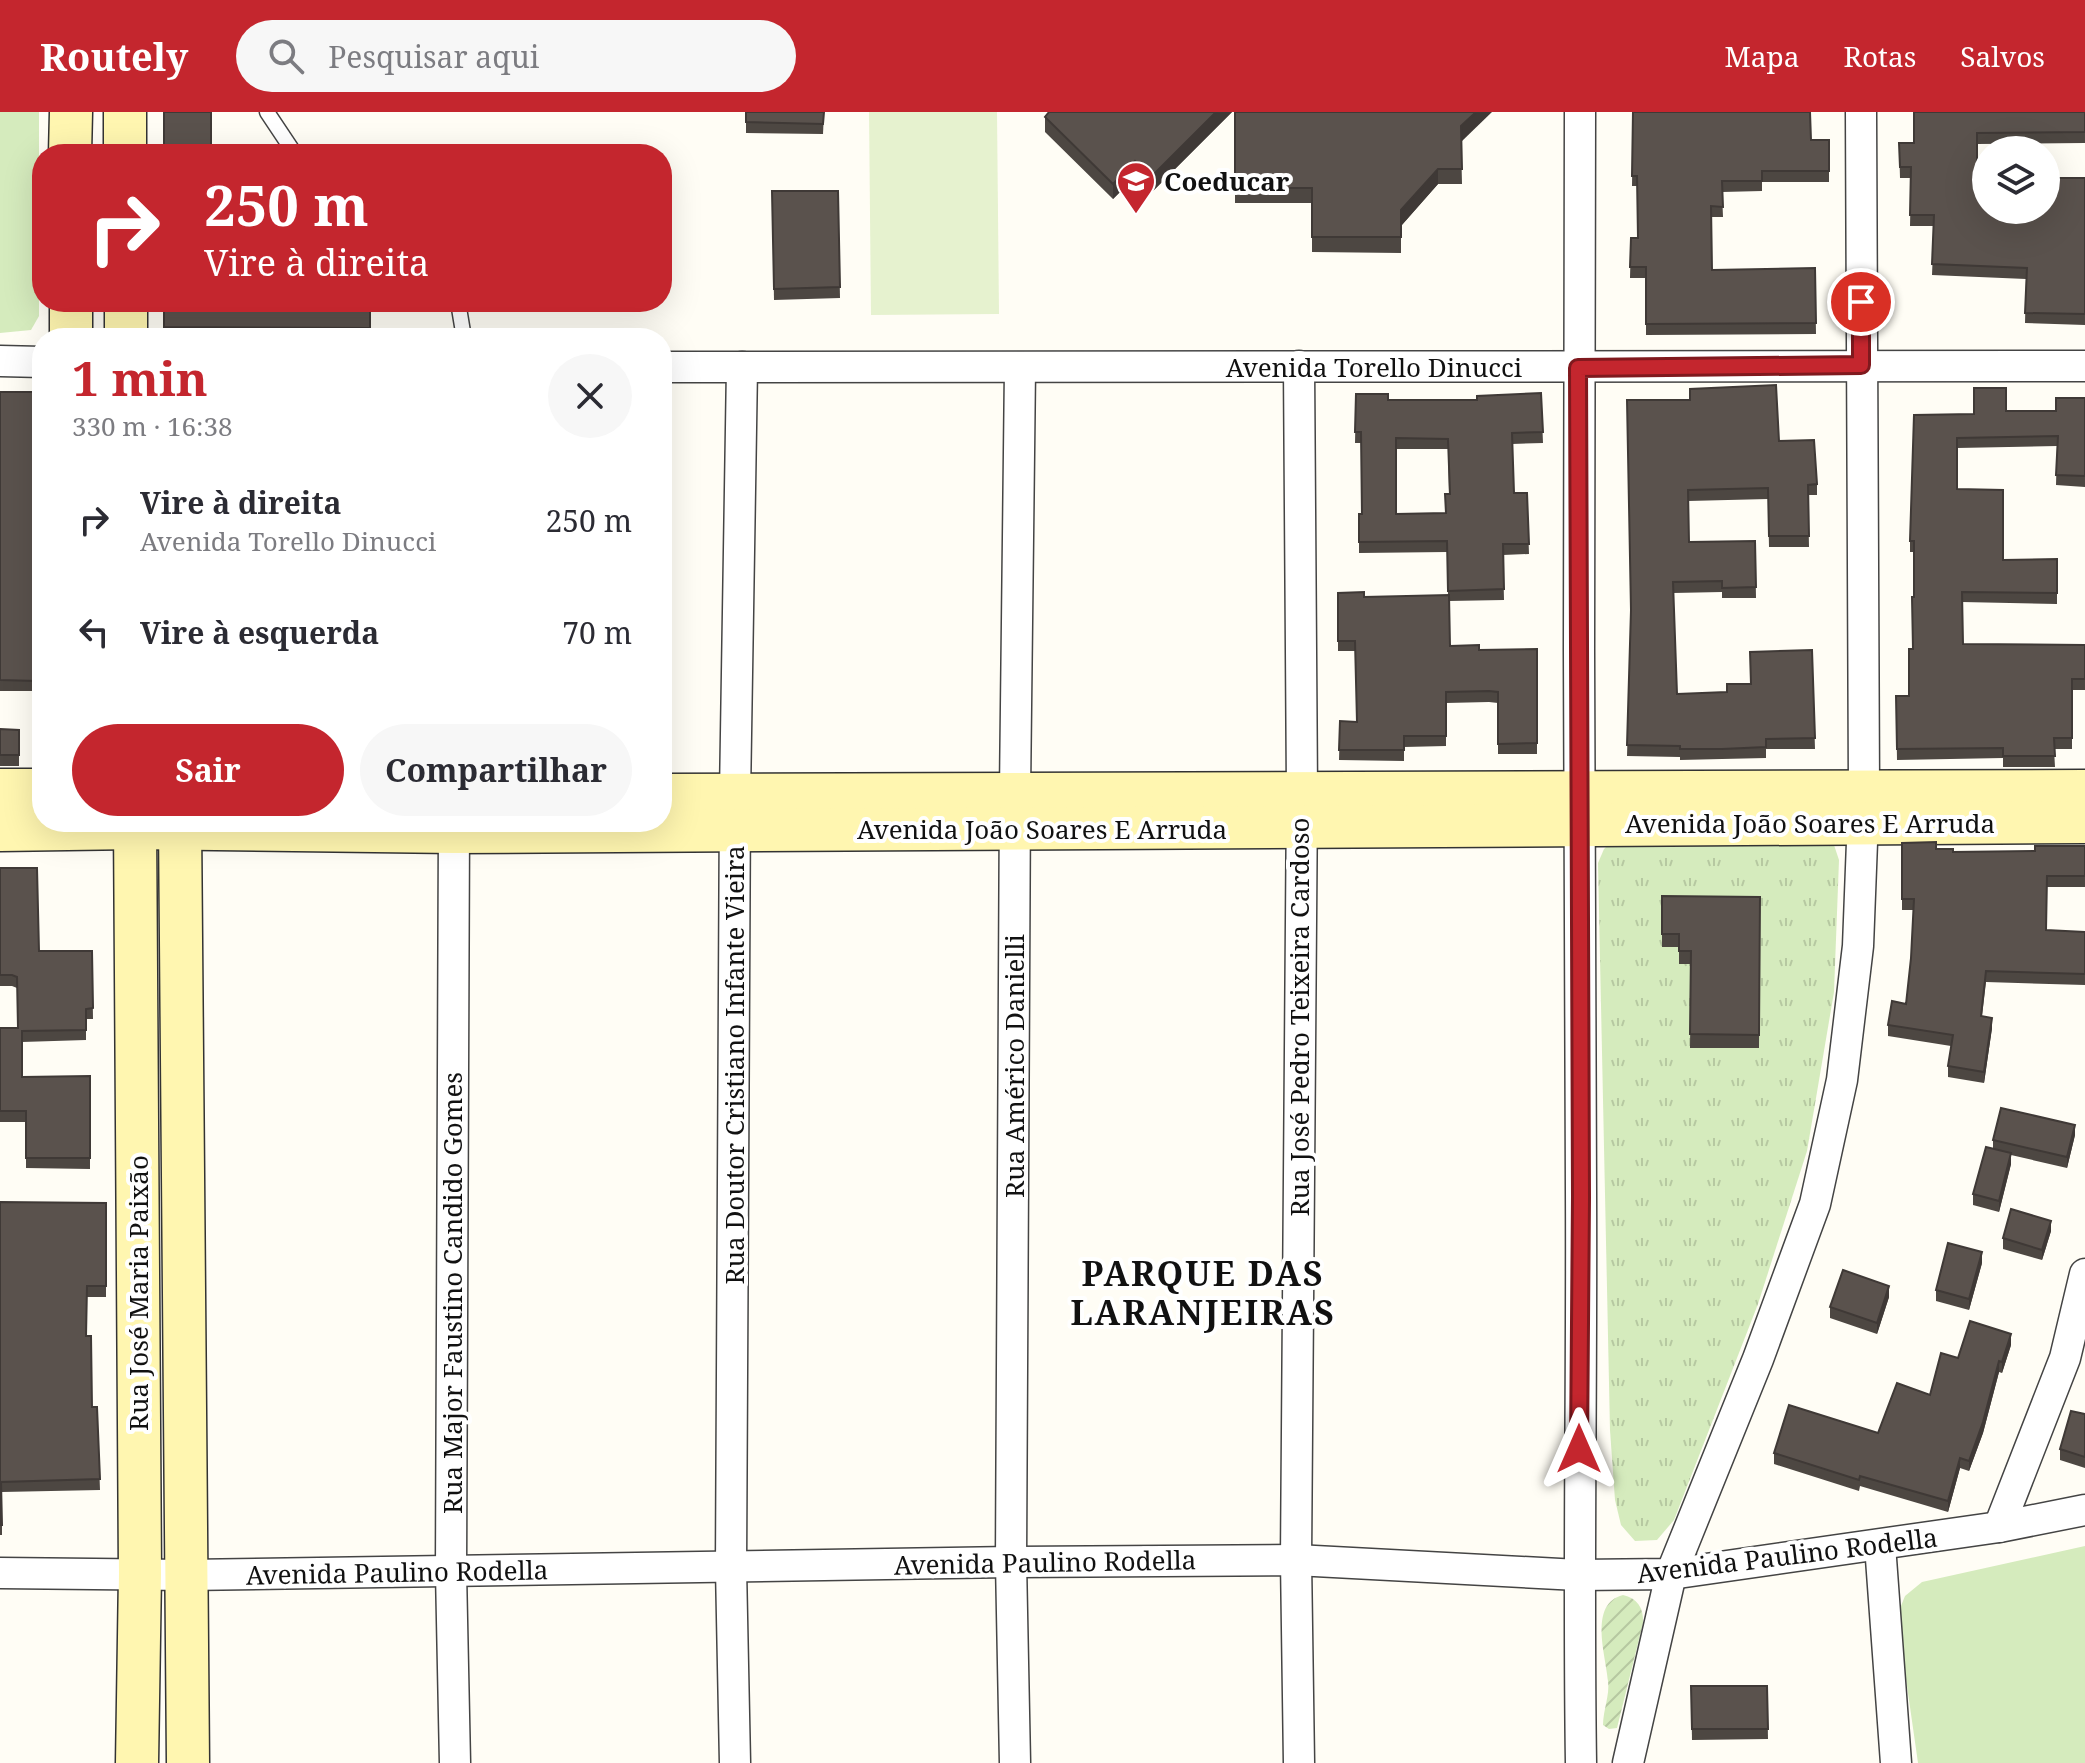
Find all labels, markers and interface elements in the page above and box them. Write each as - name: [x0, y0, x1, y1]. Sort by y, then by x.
- search box: [236, 20, 796, 92]
- text: Routely: [40, 30, 188, 82]
- icon: search: [264, 34, 308, 78]
- text: Pesquisar aqui: [328, 36, 539, 77]
- text: Mapa: [1725, 37, 1800, 75]
- text: Rotas: [1844, 37, 1916, 75]
- text: Salvos: [1960, 37, 2045, 75]
- map controls: [1972, 136, 2060, 224]
- button: layers: [1972, 136, 2060, 224]
- school or university icon: Coeducar: [1115, 160, 1157, 215]
- place label: Coeducar: [1164, 163, 1290, 199]
- text: 250 m: [204, 166, 369, 242]
- icon: right: [72, 176, 176, 280]
- text: Vire à direita: [204, 238, 429, 287]
- pin: [1827, 268, 1895, 336]
- icon: arrive: [1839, 280, 1883, 324]
- text: 1 min: [72, 345, 208, 410]
- street label: Avenida Torello Dinucci: [1226, 349, 1522, 385]
- button: close: [548, 354, 632, 438]
- text: 330 m · 16:38: [72, 408, 233, 444]
- text: Vire à direita: [140, 482, 342, 523]
- icon: right: [72, 498, 116, 542]
- text: 250 m: [546, 500, 632, 541]
- text: Avenida Torello Dinucci: [140, 523, 436, 559]
- icon: left: [72, 610, 116, 654]
- text: Vire à esquerda: [140, 612, 379, 653]
- text: 70 m: [562, 612, 632, 653]
- button: Sair: [72, 724, 344, 816]
- button: Compartilhar: [360, 724, 632, 816]
- street label: Avenida João Soares E Arruda: [1625, 805, 1995, 841]
- street label: Avenida João Soares E Arruda: [857, 811, 1227, 847]
- street label: Rua José Pedro Teixeira Cardoso: [1281, 817, 1317, 1217]
- street label: Rua Doutor Cristiano Infante Vieira: [716, 845, 752, 1285]
- street label: Rua Américo Danielli: [996, 934, 1032, 1198]
- street label: Rua Major Faustino Candido Gomes: [434, 1072, 470, 1514]
- street label: Rua José Maria Paixão: [120, 1155, 156, 1431]
- district label: PARQUE DAS LARANJEIRAS: [1070, 1250, 1336, 1335]
- position arrow: [1537, 1407, 1621, 1491]
- street label: Avenida Paulino Rodella: [1635, 1519, 1939, 1591]
- street label: Avenida Paulino Rodella: [893, 1541, 1197, 1583]
- street label: Avenida Paulino Rodella: [245, 1551, 549, 1593]

